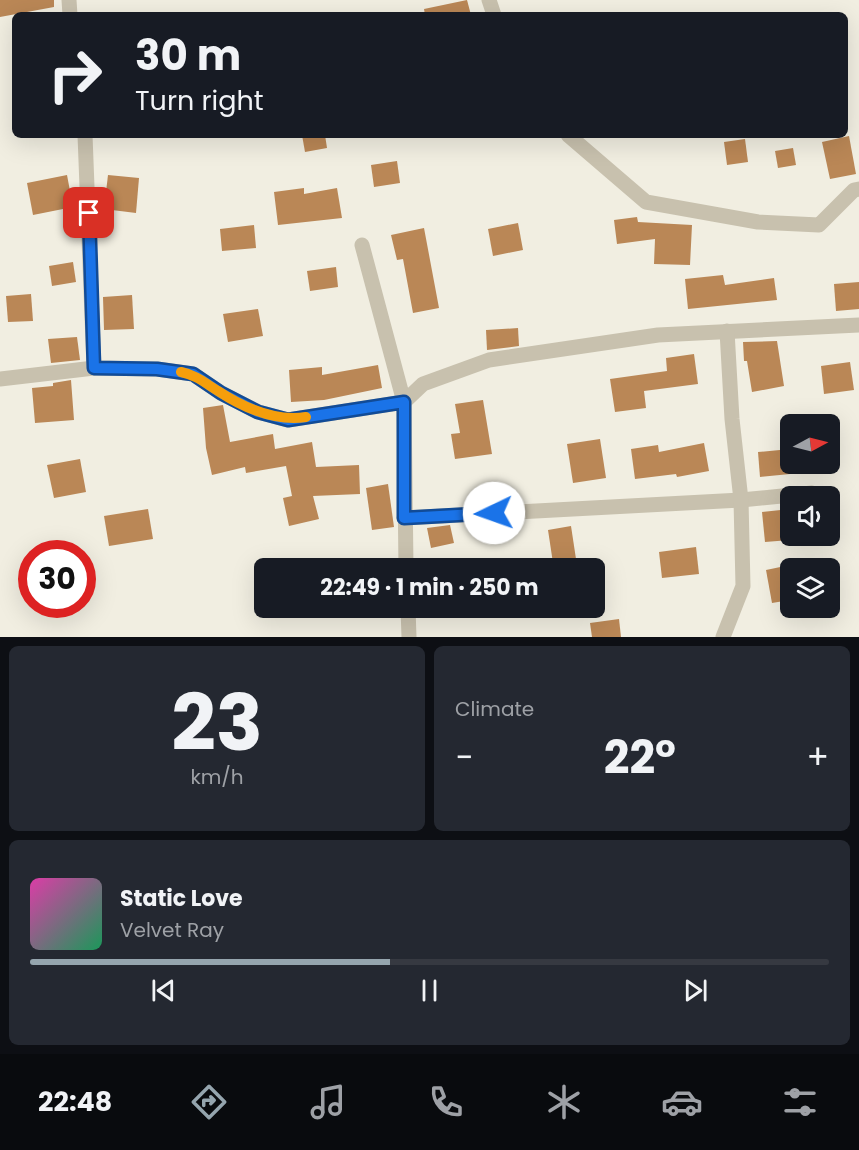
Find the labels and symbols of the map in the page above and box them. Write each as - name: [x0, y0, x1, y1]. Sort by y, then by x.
- pin: [63, 187, 114, 238]
- north arrow: [780, 414, 840, 474]
- position arrow: [462, 481, 526, 545]
- speed limit sign: 30: [18, 540, 96, 618]

